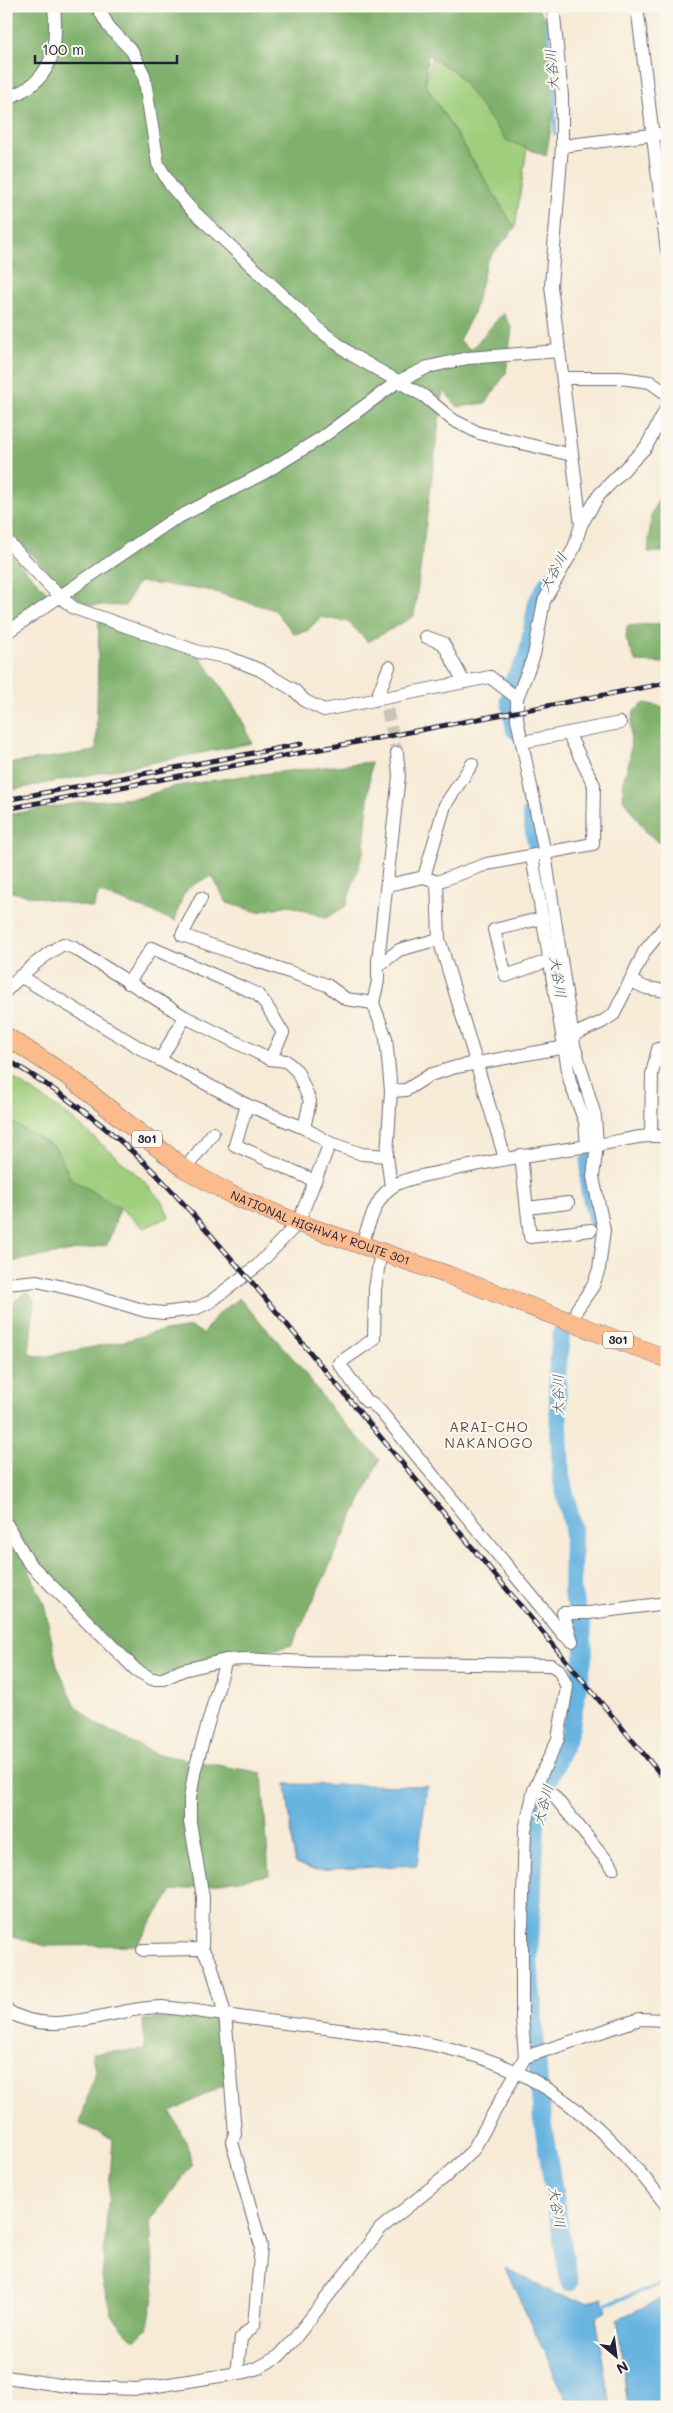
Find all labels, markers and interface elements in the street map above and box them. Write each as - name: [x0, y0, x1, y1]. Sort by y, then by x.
- scale bar: [35, 32, 178, 64]
- text: 100 m: [42, 39, 84, 59]
- water label: 大谷川: [540, 48, 563, 92]
- water label: 大谷川: [534, 549, 571, 595]
- water label: 大谷川: [546, 955, 571, 999]
- road number: 301: [132, 1130, 162, 1148]
- street label: NATIONAL HIGHWAY ROUTE 301: [228, 1186, 412, 1268]
- road number: 301: [603, 1332, 633, 1348]
- water label: 大谷川: [548, 1374, 567, 1416]
- district label: ARAI-CHO NAKANOGO: [444, 1417, 534, 1452]
- water label: 大谷川: [528, 1782, 557, 1828]
- water label: 大谷川: [544, 2185, 570, 2229]
- north arrow: [590, 2330, 640, 2380]
- text: N: [613, 2357, 632, 2379]

